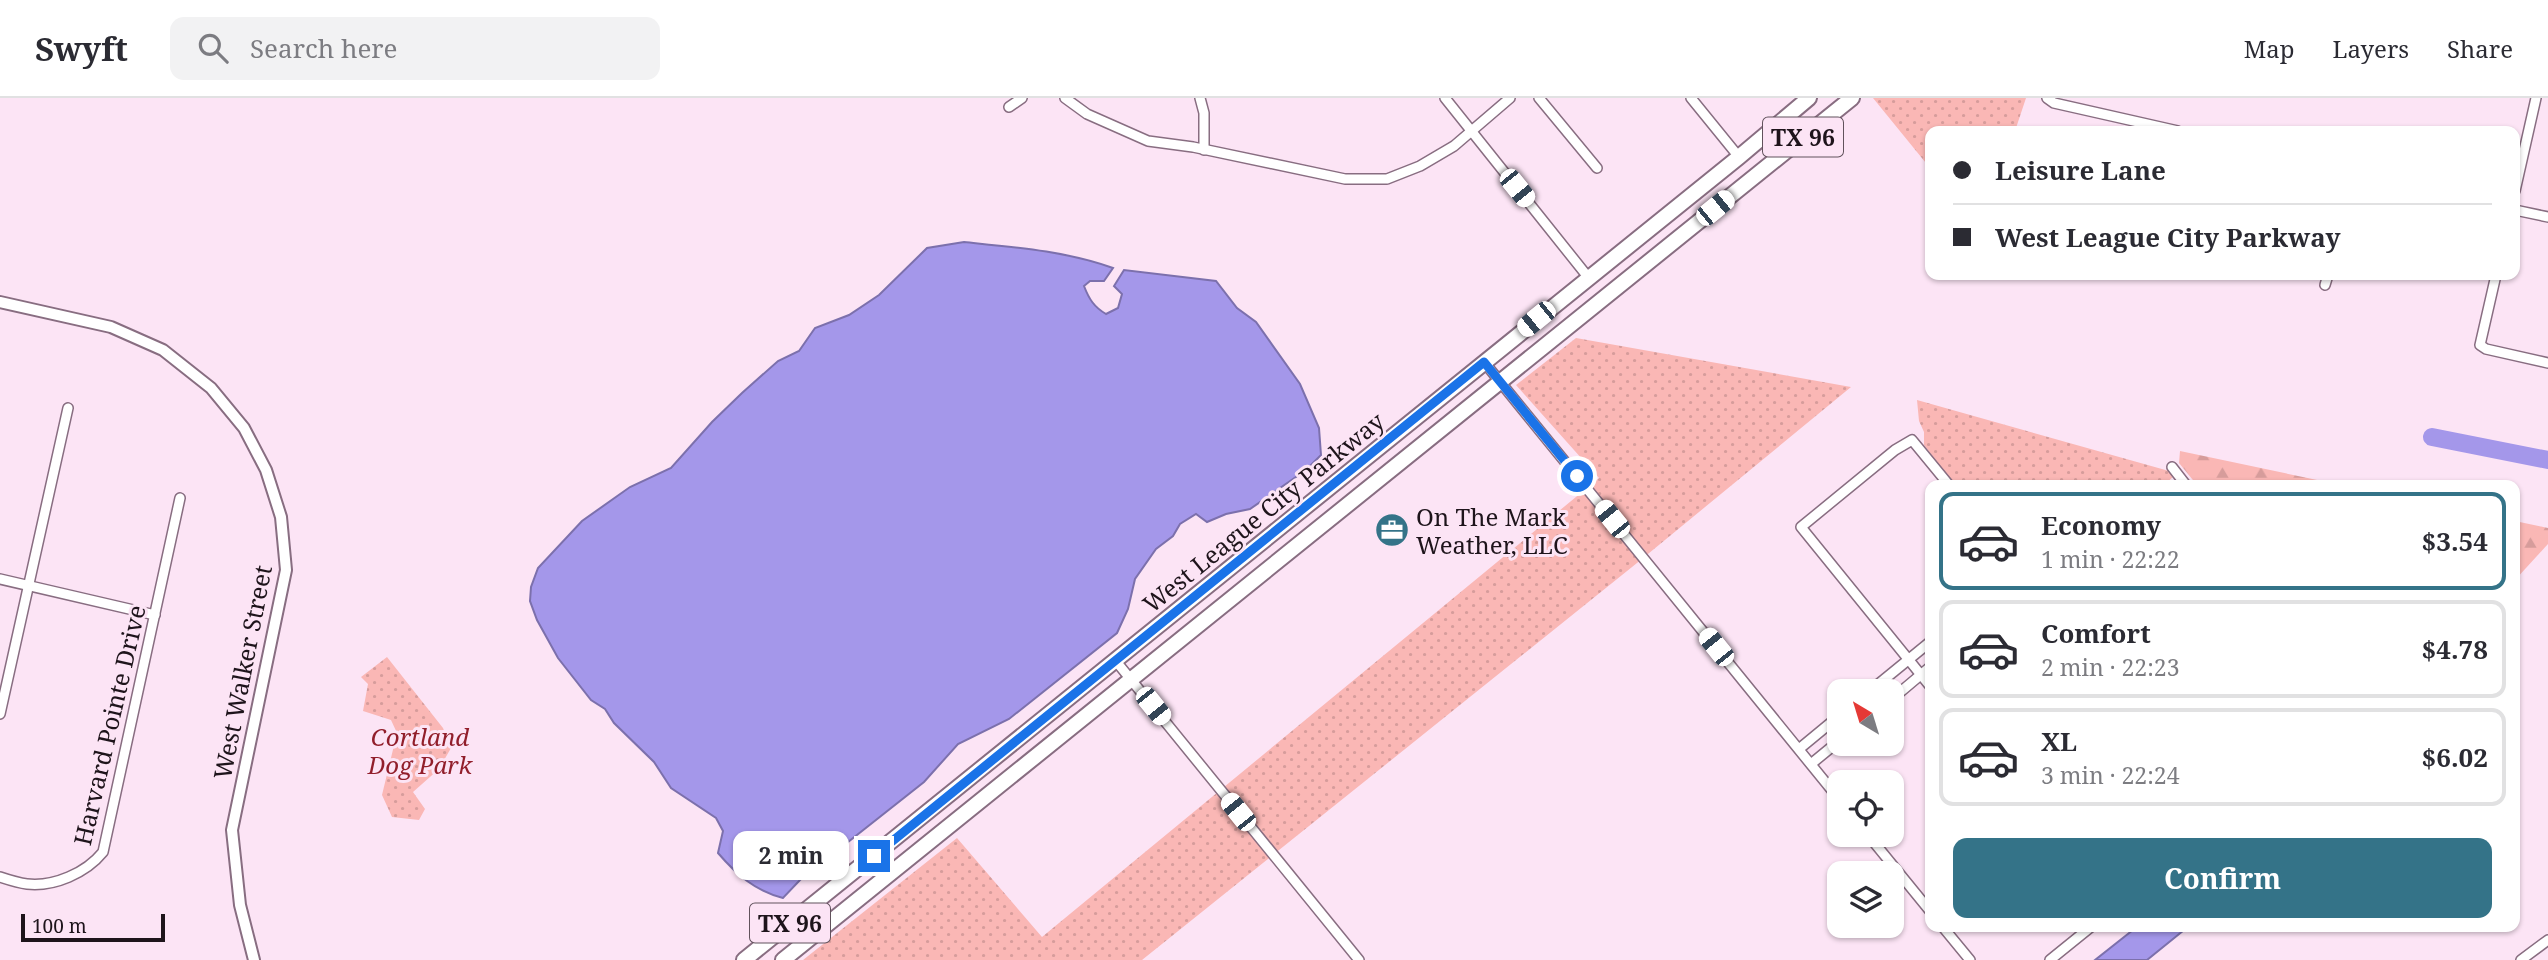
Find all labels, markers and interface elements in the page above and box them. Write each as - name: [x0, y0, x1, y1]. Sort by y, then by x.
- search box: [170, 17, 660, 80]
- text: Swyft: [35, 26, 128, 71]
- icon: search: [194, 29, 232, 67]
- text: Search here: [250, 30, 398, 66]
- text: Map: [2244, 32, 2295, 65]
- text: Layers: [2333, 32, 2409, 65]
- text: Share: [2447, 32, 2513, 65]
- road number: TX 96: [1763, 118, 1843, 156]
- text: Leisure Lane: [1995, 152, 2166, 188]
- car: [1496, 165, 1539, 211]
- car: [1693, 187, 1738, 229]
- text: West League City Parkway: [1995, 219, 2341, 255]
- car: [1514, 298, 1559, 340]
- street label: West League City Parkway: [1135, 404, 1391, 620]
- route start: [1561, 460, 1593, 492]
- car: [1591, 496, 1634, 542]
- place label: On The Mark Weather, LLC: [1416, 500, 1568, 561]
- text: Economy: [2041, 507, 2161, 543]
- icon: car: [1957, 510, 2020, 573]
- office icon: On The Mark Weather, LLC: [1373, 511, 1411, 549]
- text: $3.54: [2422, 523, 2488, 559]
- text: 1 min · 22:22: [2041, 543, 2179, 575]
- street label: West Walker Street: [205, 562, 279, 782]
- street label: Harvard Pointe Drive: [65, 602, 153, 848]
- text: Comfort: [2041, 615, 2151, 651]
- icon: car: [1957, 618, 2020, 681]
- car: [1695, 624, 1738, 670]
- text: $4.78: [2422, 631, 2488, 667]
- text: 2 min · 22:23: [2041, 651, 2179, 683]
- north arrow: [1827, 679, 1904, 756]
- map controls: [1827, 679, 1904, 938]
- car: [1132, 683, 1175, 729]
- park label: Cortland Dog Park: [367, 720, 474, 781]
- text: XL: [2041, 723, 2077, 759]
- icon: car: [1957, 726, 2020, 789]
- text: $6.02: [2422, 739, 2488, 775]
- text: 3 min · 22:24: [2041, 759, 2179, 791]
- button: locate: [1827, 770, 1904, 847]
- car: [1217, 789, 1260, 835]
- callout: 2 min: [734, 832, 850, 880]
- button: Confirm: [1953, 838, 2492, 918]
- text: 2 min: [758, 839, 824, 871]
- route end: [858, 840, 890, 872]
- button: layers: [1827, 861, 1904, 938]
- road number: TX 96: [750, 904, 830, 943]
- scale bar: [21, 911, 164, 943]
- text: 100 m: [32, 913, 87, 939]

